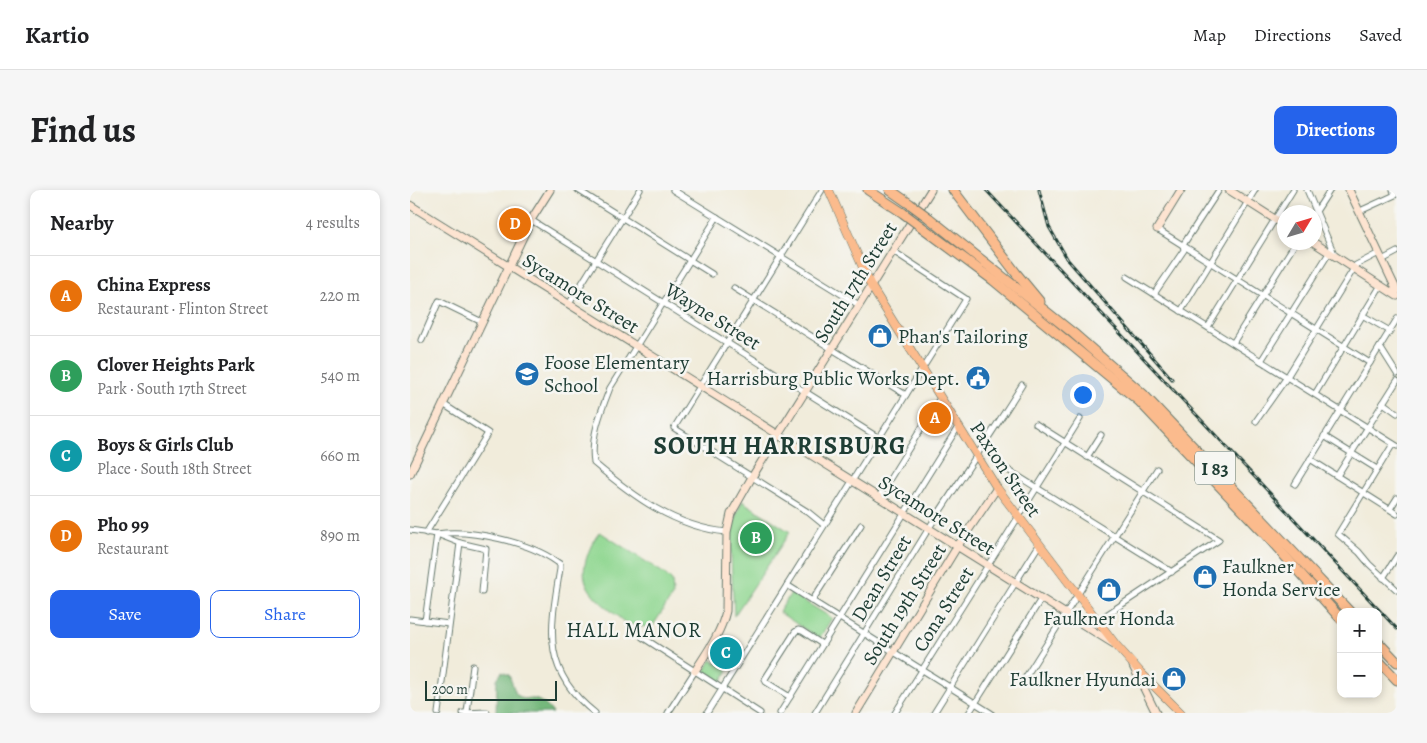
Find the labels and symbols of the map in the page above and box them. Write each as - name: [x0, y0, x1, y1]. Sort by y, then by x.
- pin: D: [499, 205, 531, 243]
- north arrow: [1277, 205, 1322, 250]
- street label: South 17th Street: [807, 216, 904, 348]
- street label: Sycamore Street: [517, 247, 644, 340]
- street label: Wayne Street: [659, 276, 766, 357]
- shop icon: Phan's Tailoring: [867, 323, 893, 349]
- place label: Phan's Tailoring: [898, 323, 1028, 350]
- place label: Foose Elementary School: [544, 349, 690, 399]
- school or university icon: Foose Elementary School: [514, 361, 540, 387]
- place label: Harrisburg Public Works Dept.: [706, 365, 960, 392]
- public building icon: Harrisburg Public Works Dept.: [965, 365, 991, 391]
- your location: [1070, 382, 1096, 408]
- pin: A: [919, 399, 951, 437]
- street label: Paxton Street: [964, 416, 1048, 523]
- district label: SOUTH HARRISBURG: [654, 429, 906, 463]
- road number: I 83: [1195, 452, 1235, 484]
- street label: Sycamore Street: [873, 469, 1000, 562]
- pin: B: [740, 519, 772, 557]
- street label: Dean Street: [845, 530, 918, 627]
- street label: South 19th Street: [856, 538, 953, 670]
- place label: Faulkner Honda Service: [1222, 553, 1340, 603]
- street label: Cona Street: [907, 561, 980, 657]
- shop icon: Faulkner Honda Service: [1192, 564, 1218, 590]
- shop icon: Faulkner Honda: [1096, 577, 1122, 603]
- place label: Faulkner Honda: [1043, 605, 1175, 632]
- district label: HALL MANOR: [566, 616, 702, 644]
- pin: C: [710, 634, 742, 672]
- place label: Faulkner Hyundai: [1009, 666, 1156, 693]
- shop icon: Faulkner Hyundai: [1161, 666, 1187, 692]
- scale bar: [425, 678, 558, 701]

